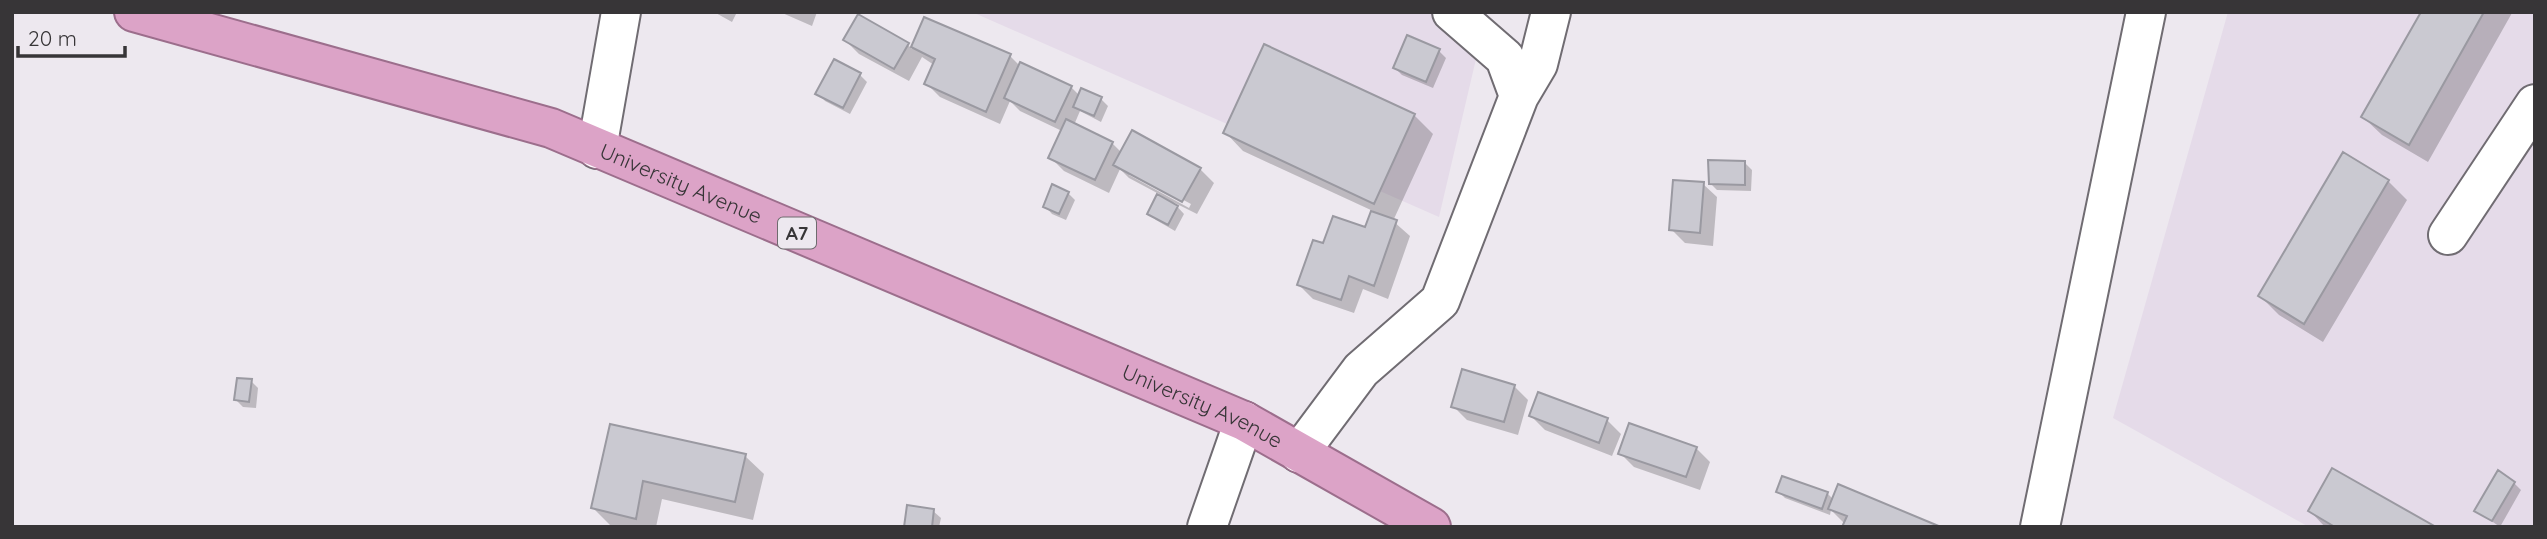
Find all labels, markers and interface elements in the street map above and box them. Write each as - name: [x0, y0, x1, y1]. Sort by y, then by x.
- scale bar: [18, 14, 124, 58]
- text: 20 m: [28, 25, 77, 51]
- street label: University Avenue: [596, 137, 766, 229]
- road number: A7: [778, 218, 816, 248]
- street label: University Avenue: [1118, 358, 1287, 453]

